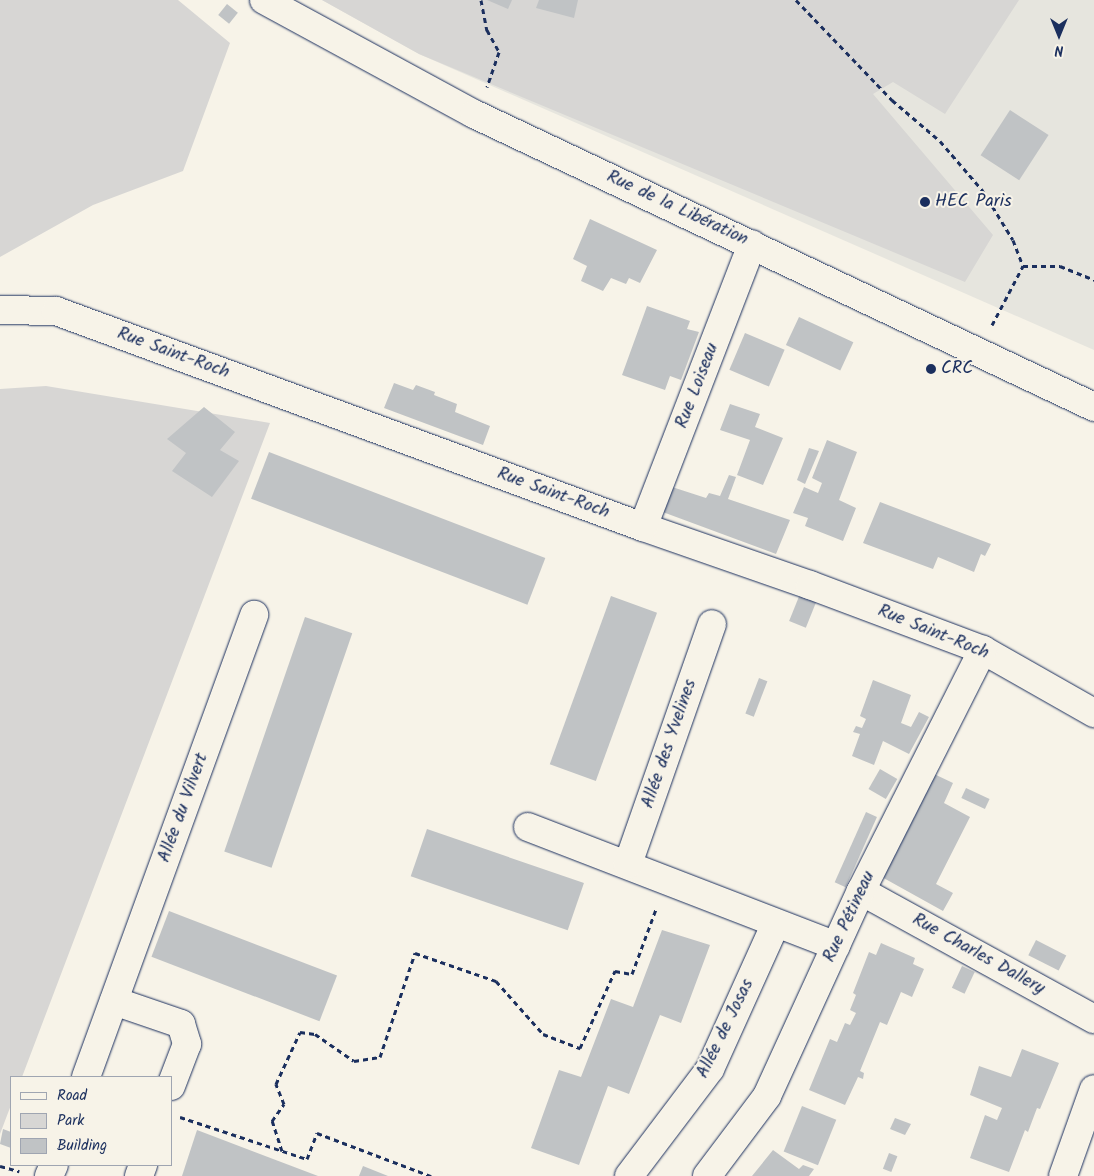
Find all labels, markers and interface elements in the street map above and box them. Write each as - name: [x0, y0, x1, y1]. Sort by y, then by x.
- north arrow: [1034, 10, 1084, 60]
- text: N: [1055, 39, 1063, 61]
- street label: Rue de la Libération: [603, 167, 751, 251]
- place label: HEC Paris: [935, 191, 1012, 213]
- marker: HEC Paris: [919, 196, 931, 208]
- street label: Rue Saint-Roch: [114, 324, 232, 384]
- street label: Rue Loiseau: [672, 340, 724, 432]
- place label: CRC: [941, 358, 973, 380]
- marker: CRC: [925, 363, 937, 375]
- street label: Rue Saint-Roch: [494, 464, 612, 524]
- street label: Rue Saint-Roch: [874, 601, 992, 665]
- street label: Allée des Yvelines: [638, 677, 702, 811]
- street label: Allée du Vilvert: [154, 750, 214, 866]
- street label: Rue Pétineau: [819, 868, 881, 966]
- street label: Rue Charles Dallery: [908, 910, 1048, 1000]
- street label: Allée de Josas: [693, 976, 759, 1082]
- legend: [10, 1076, 172, 1166]
- text: Road: [57, 1084, 87, 1108]
- text: Park: [57, 1109, 84, 1133]
- text: Building: [57, 1134, 107, 1158]

